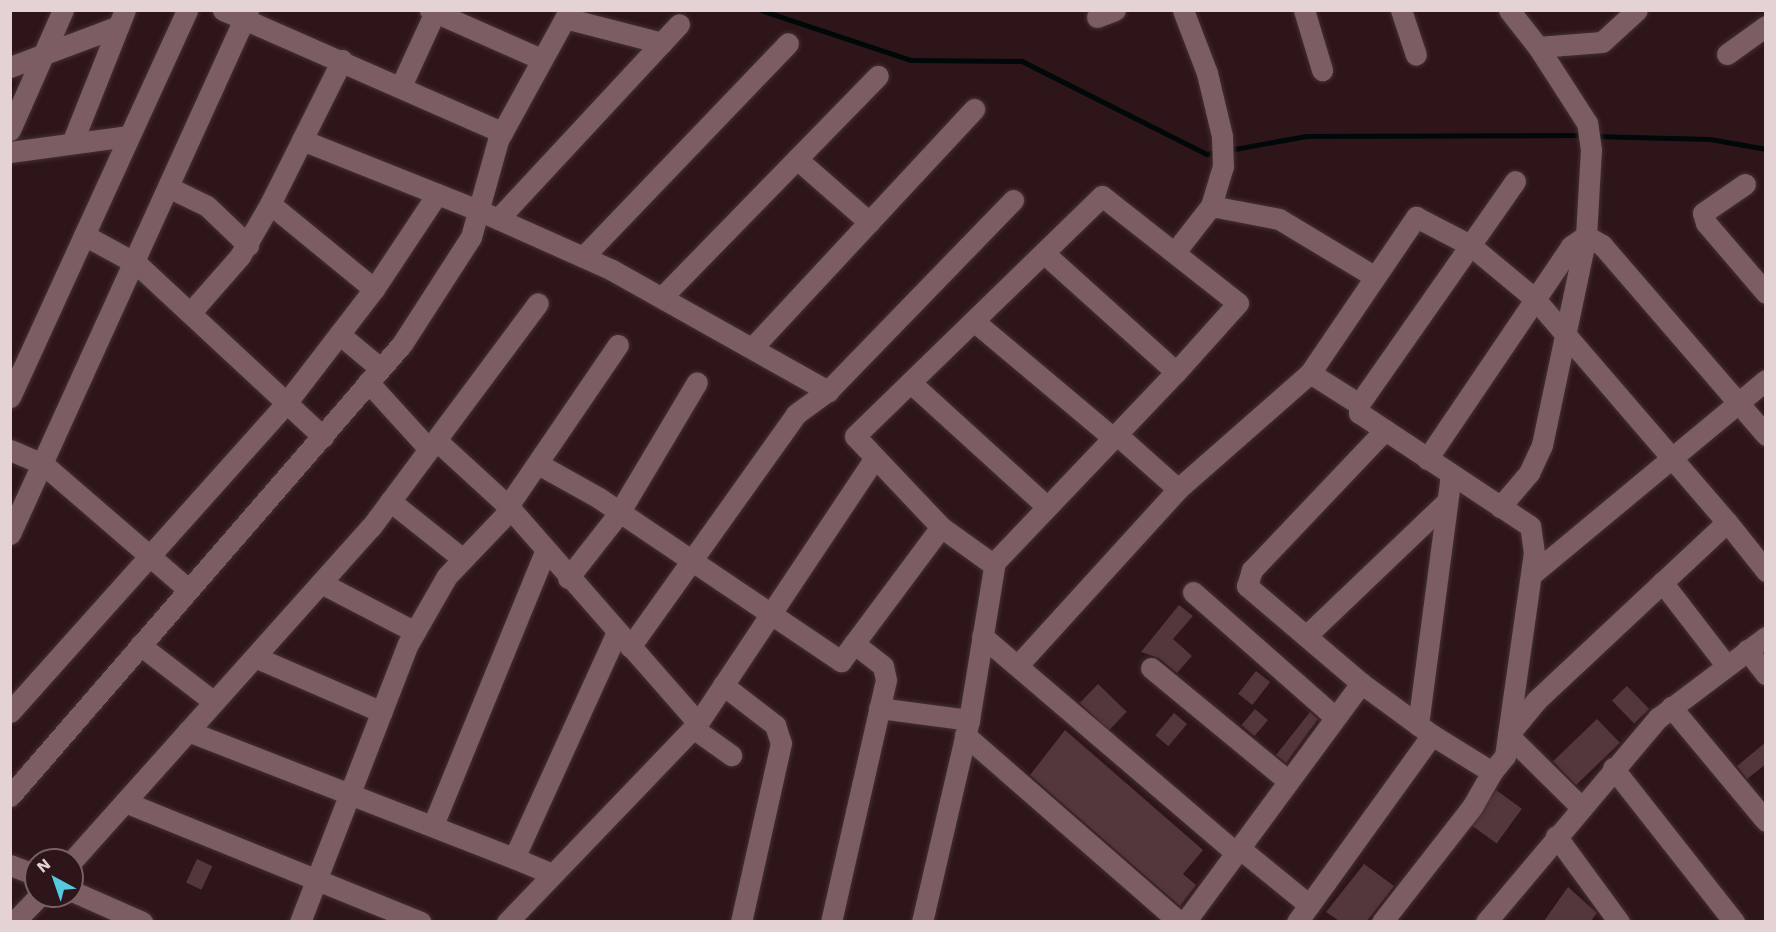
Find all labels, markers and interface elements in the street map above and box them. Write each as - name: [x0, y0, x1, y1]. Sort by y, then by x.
- north arrow: [24, 848, 84, 908]
- text: N: [33, 854, 54, 876]

